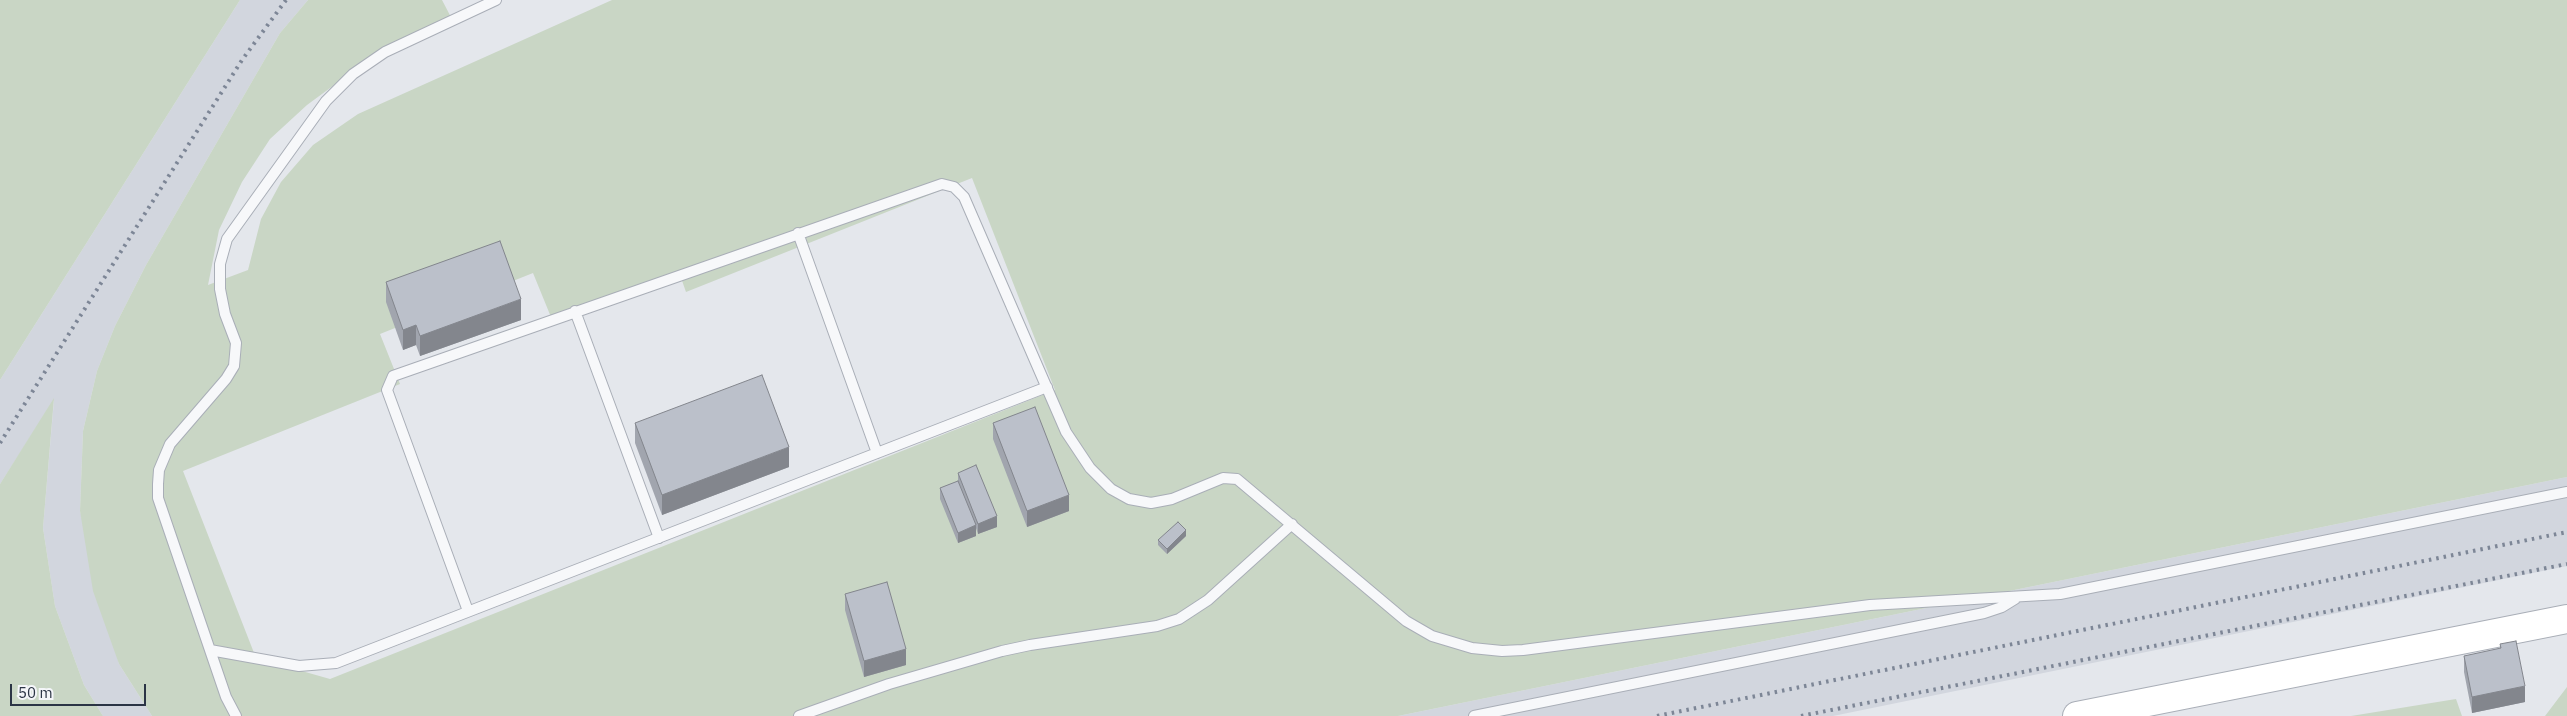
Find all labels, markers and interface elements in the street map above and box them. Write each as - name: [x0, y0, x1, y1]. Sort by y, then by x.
- scale bar: [12, 674, 149, 706]
- text: 50 m: [18, 683, 53, 702]

